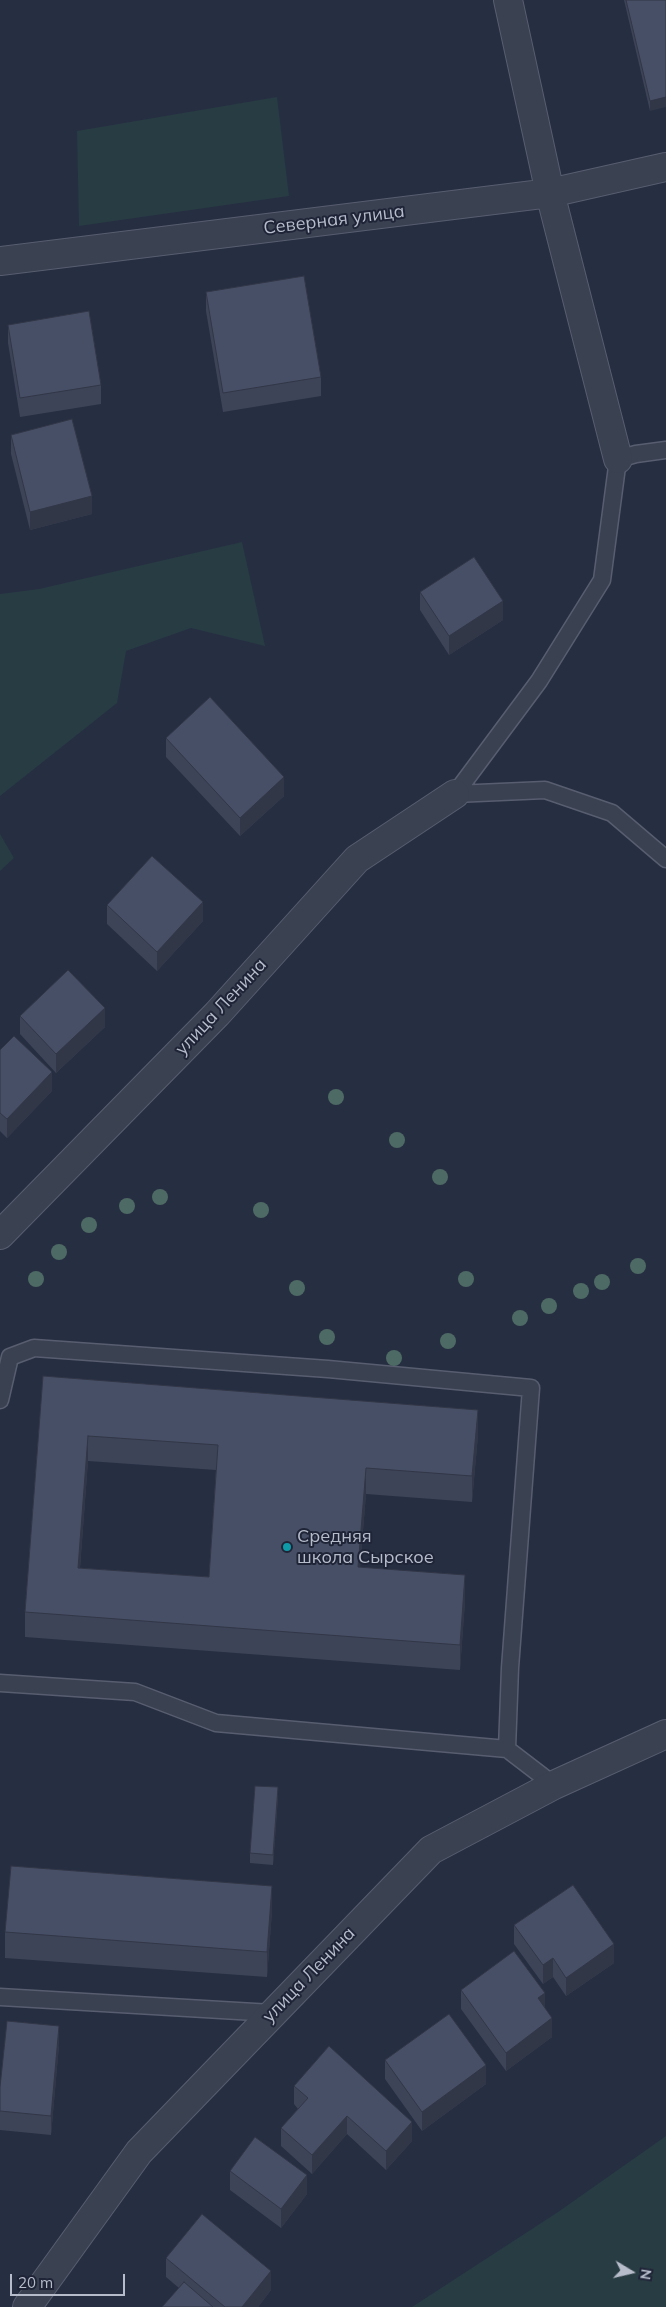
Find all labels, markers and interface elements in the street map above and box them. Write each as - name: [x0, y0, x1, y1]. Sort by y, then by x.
- street label: Северная улица: [262, 201, 406, 239]
- street label: улица Ленина: [171, 954, 271, 1060]
- place label: Средняя школа Сырское: [297, 1526, 434, 1568]
- marker: Средняя школа Сырское: [281, 1541, 293, 1553]
- street label: улица Ленина: [258, 1923, 360, 2027]
- north arrow: [606, 2247, 656, 2297]
- scale bar: [12, 2264, 128, 2296]
- text: N: [636, 2268, 656, 2281]
- text: 20 m: [18, 2273, 53, 2292]

